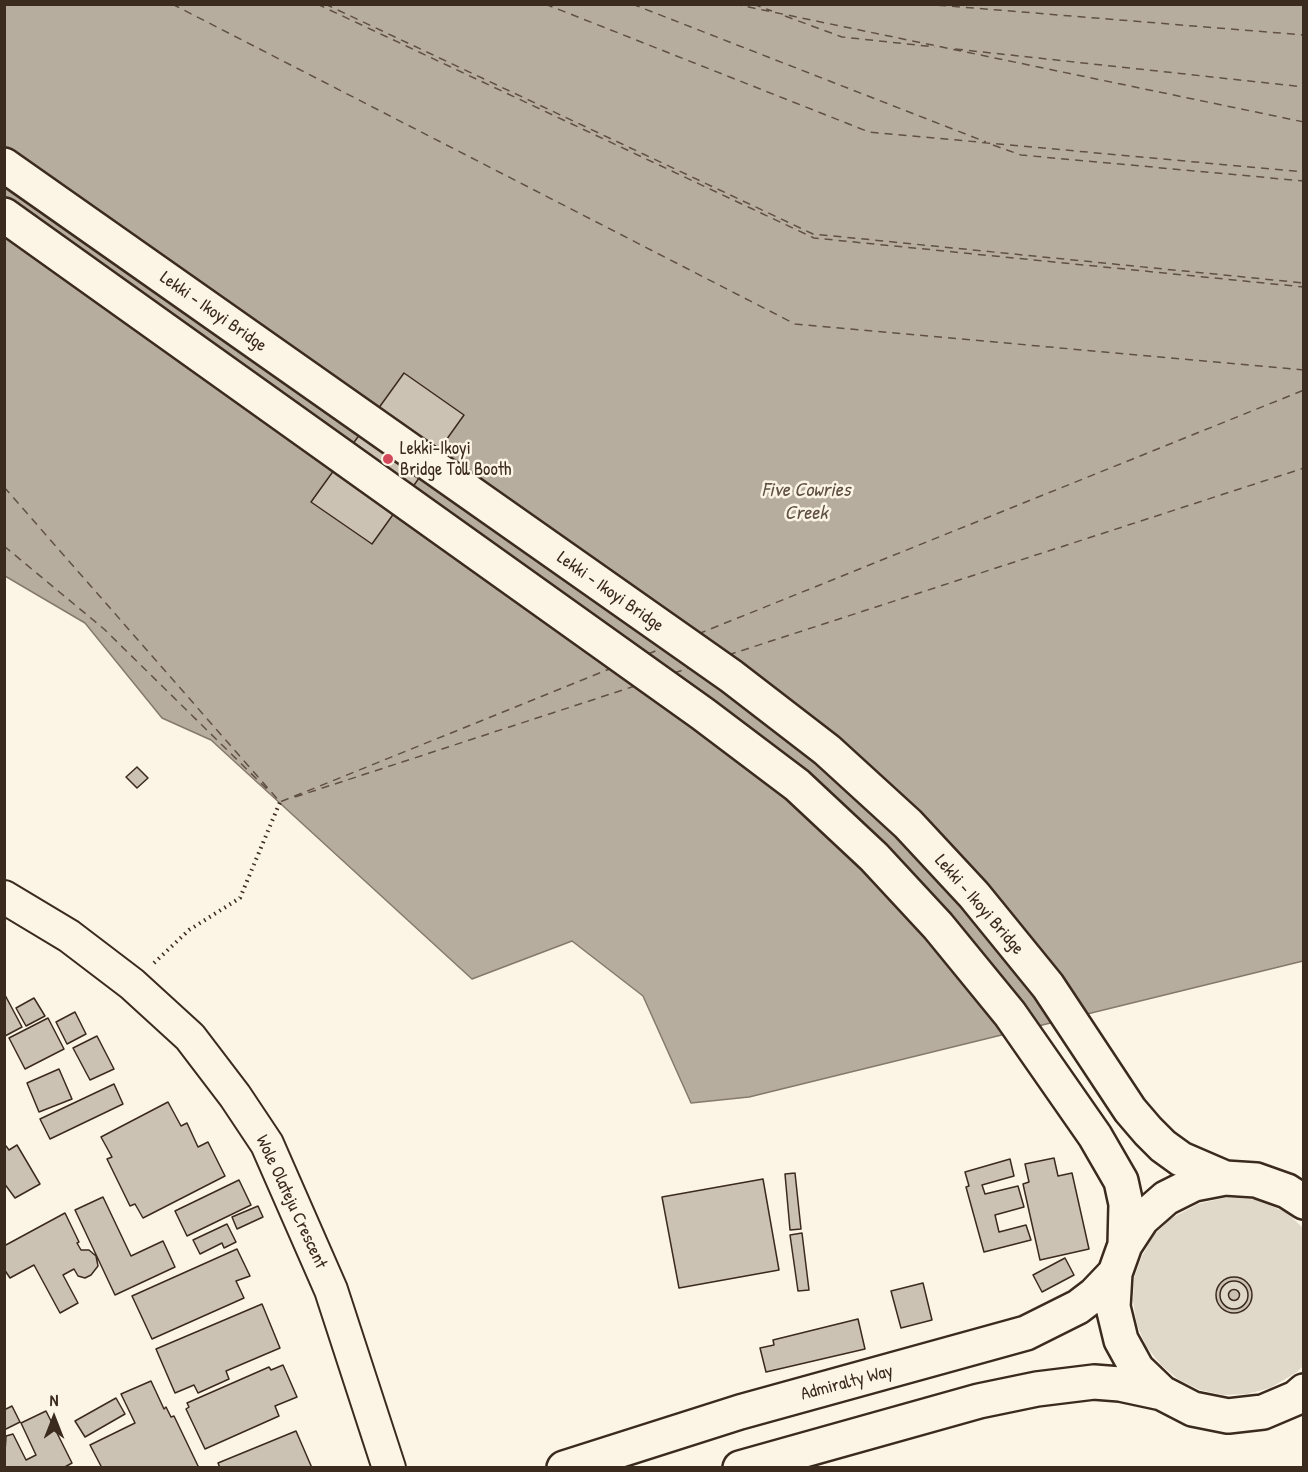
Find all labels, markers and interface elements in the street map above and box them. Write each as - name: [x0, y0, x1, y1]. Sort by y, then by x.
- street label: Lekki - Ikoyi Bridge: [155, 267, 271, 357]
- place label: Lekki-Ikoyi Bridge Toll Booth: [400, 438, 511, 480]
- marker: Lekki-Ikoyi Bridge Toll Booth: [381, 452, 395, 466]
- water label: Five Cowries Creek: [762, 479, 850, 526]
- street label: Lekki - Ikoyi Bridge: [552, 547, 668, 637]
- street label: Lekki - Ikoyi Bridge: [930, 851, 1028, 959]
- street label: Wole Olateju Crescent: [251, 1132, 331, 1272]
- street label: Admiralty Way: [799, 1360, 895, 1406]
- north arrow: [24, 1388, 84, 1448]
- text: N: [50, 1389, 58, 1411]

